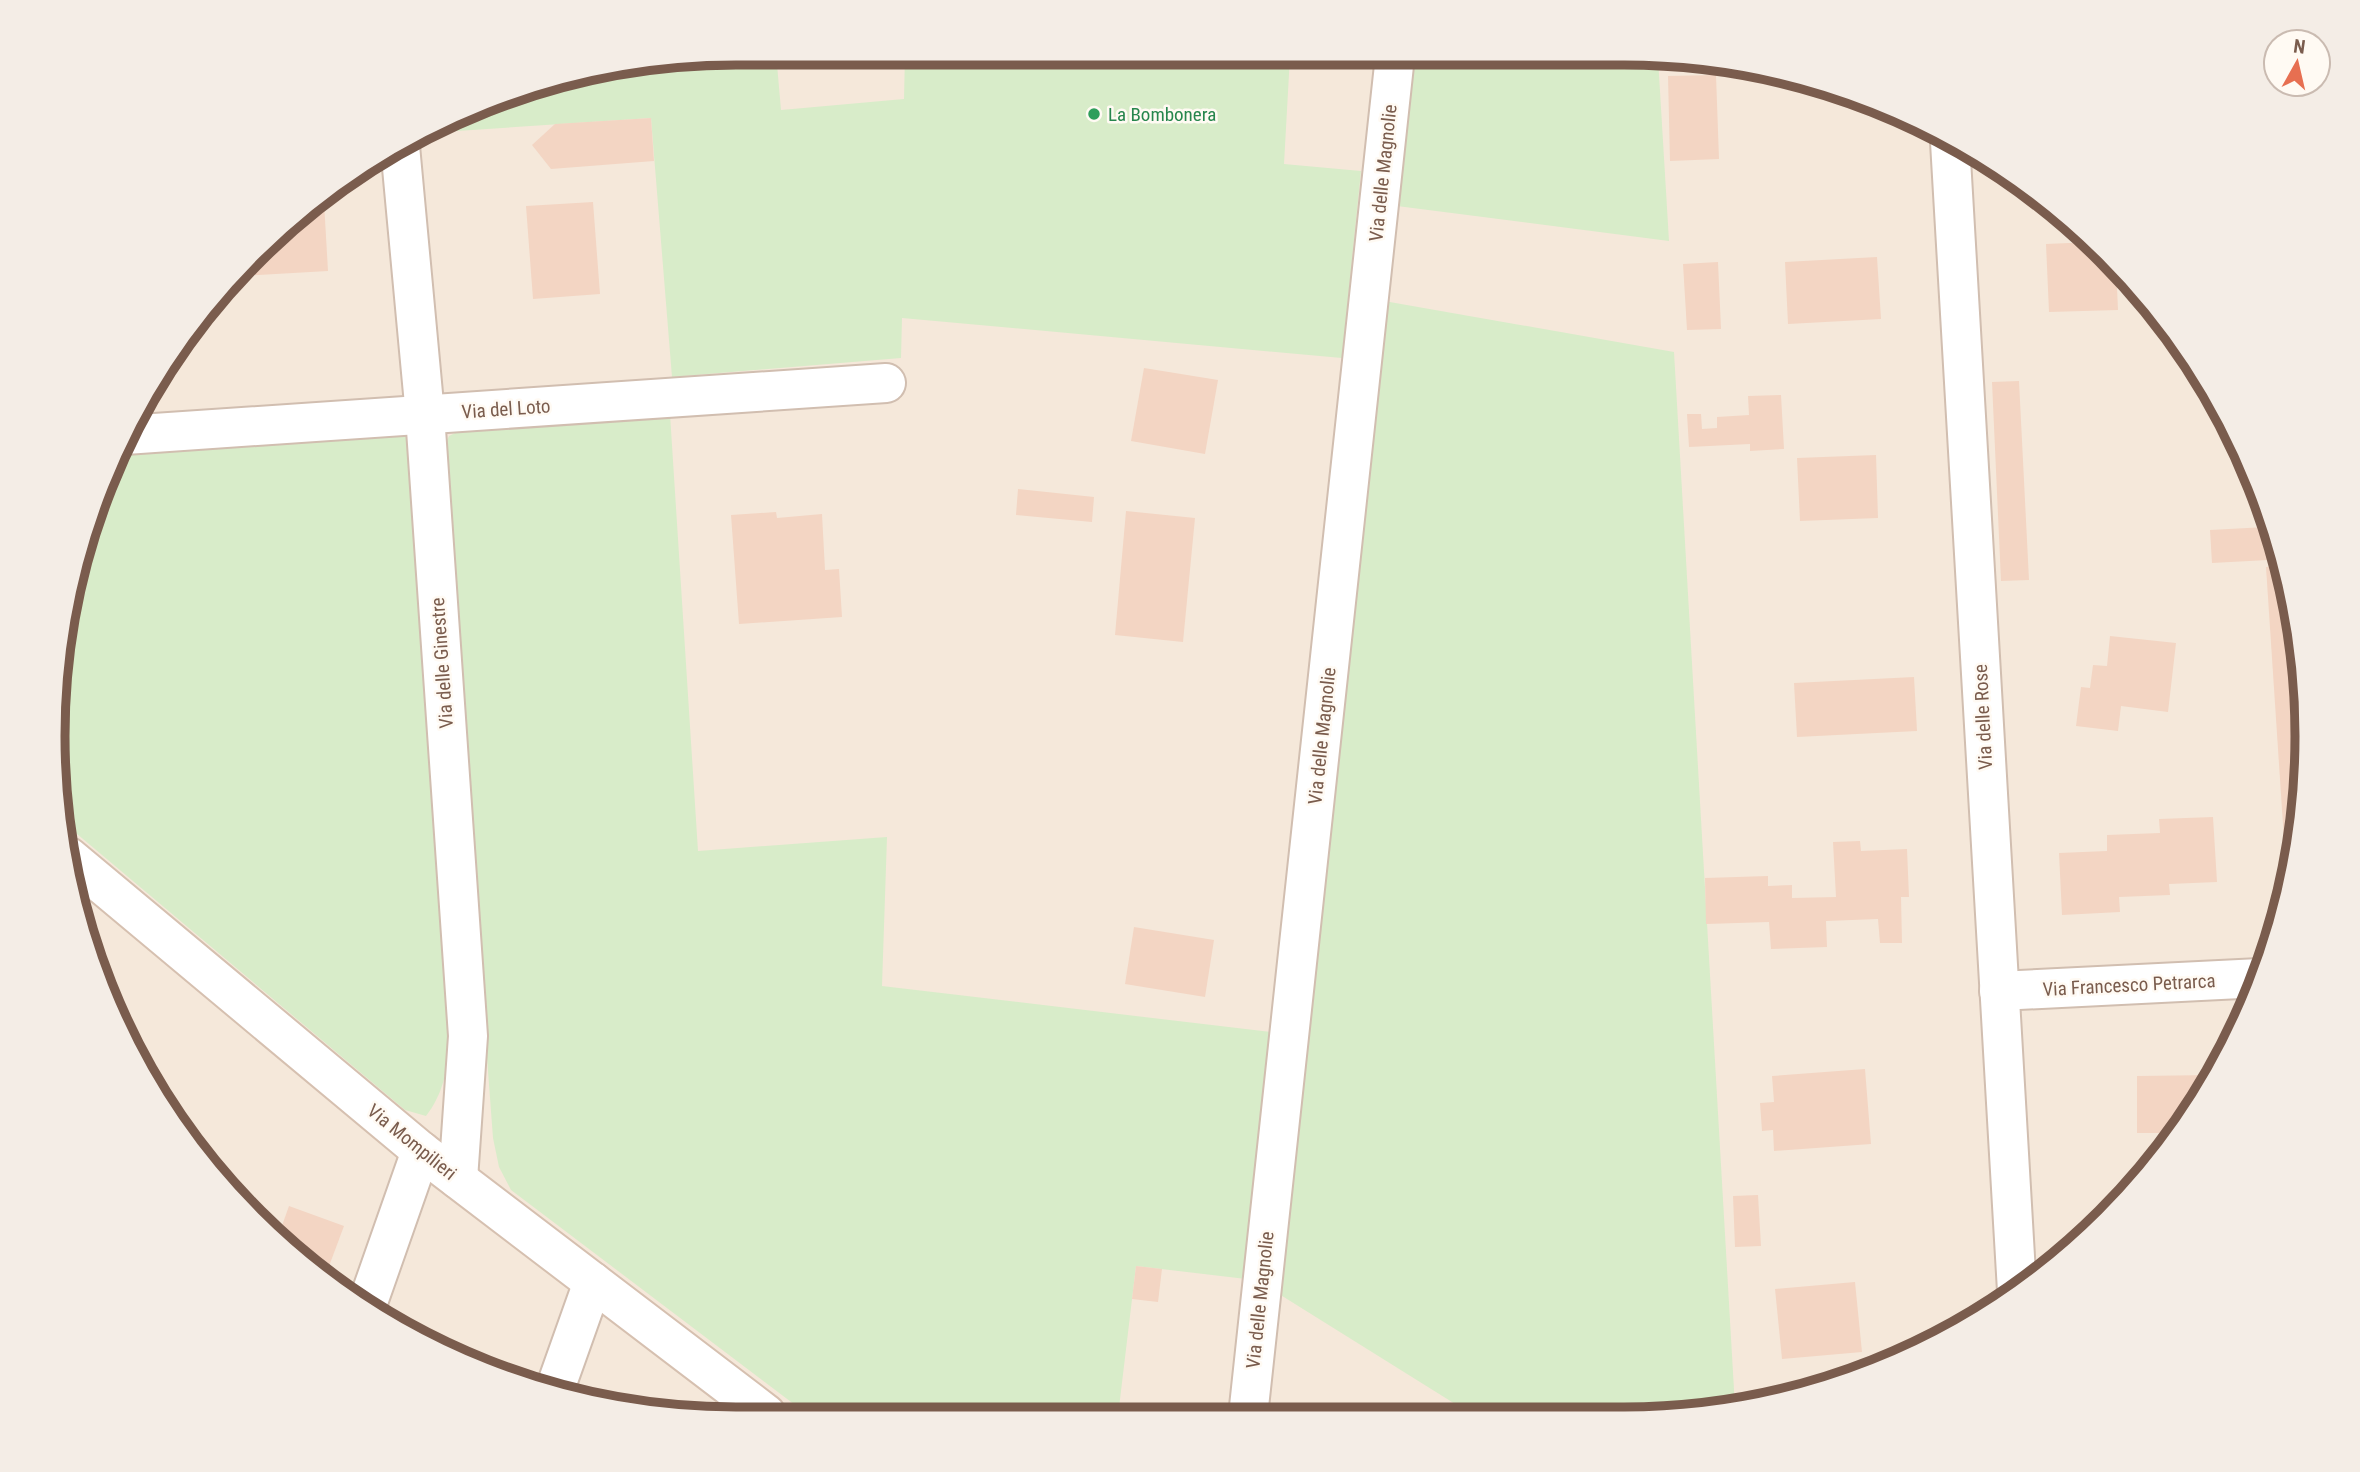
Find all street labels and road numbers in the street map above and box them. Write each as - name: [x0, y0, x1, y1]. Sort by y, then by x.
- street label: Via delle Magnolie: [1364, 103, 1402, 243]
- street label: Via del Loto: [461, 394, 551, 424]
- street label: Via delle Ginestre: [426, 597, 458, 729]
- street label: Via delle Rose: [1969, 663, 1997, 771]
- street label: Via delle Magnolie: [1303, 666, 1341, 806]
- street label: Via Francesco Petrarca: [2042, 969, 2216, 1001]
- street label: Via Mompilieri: [363, 1099, 461, 1185]
- street label: Via delle Magnolie: [1241, 1230, 1279, 1370]

